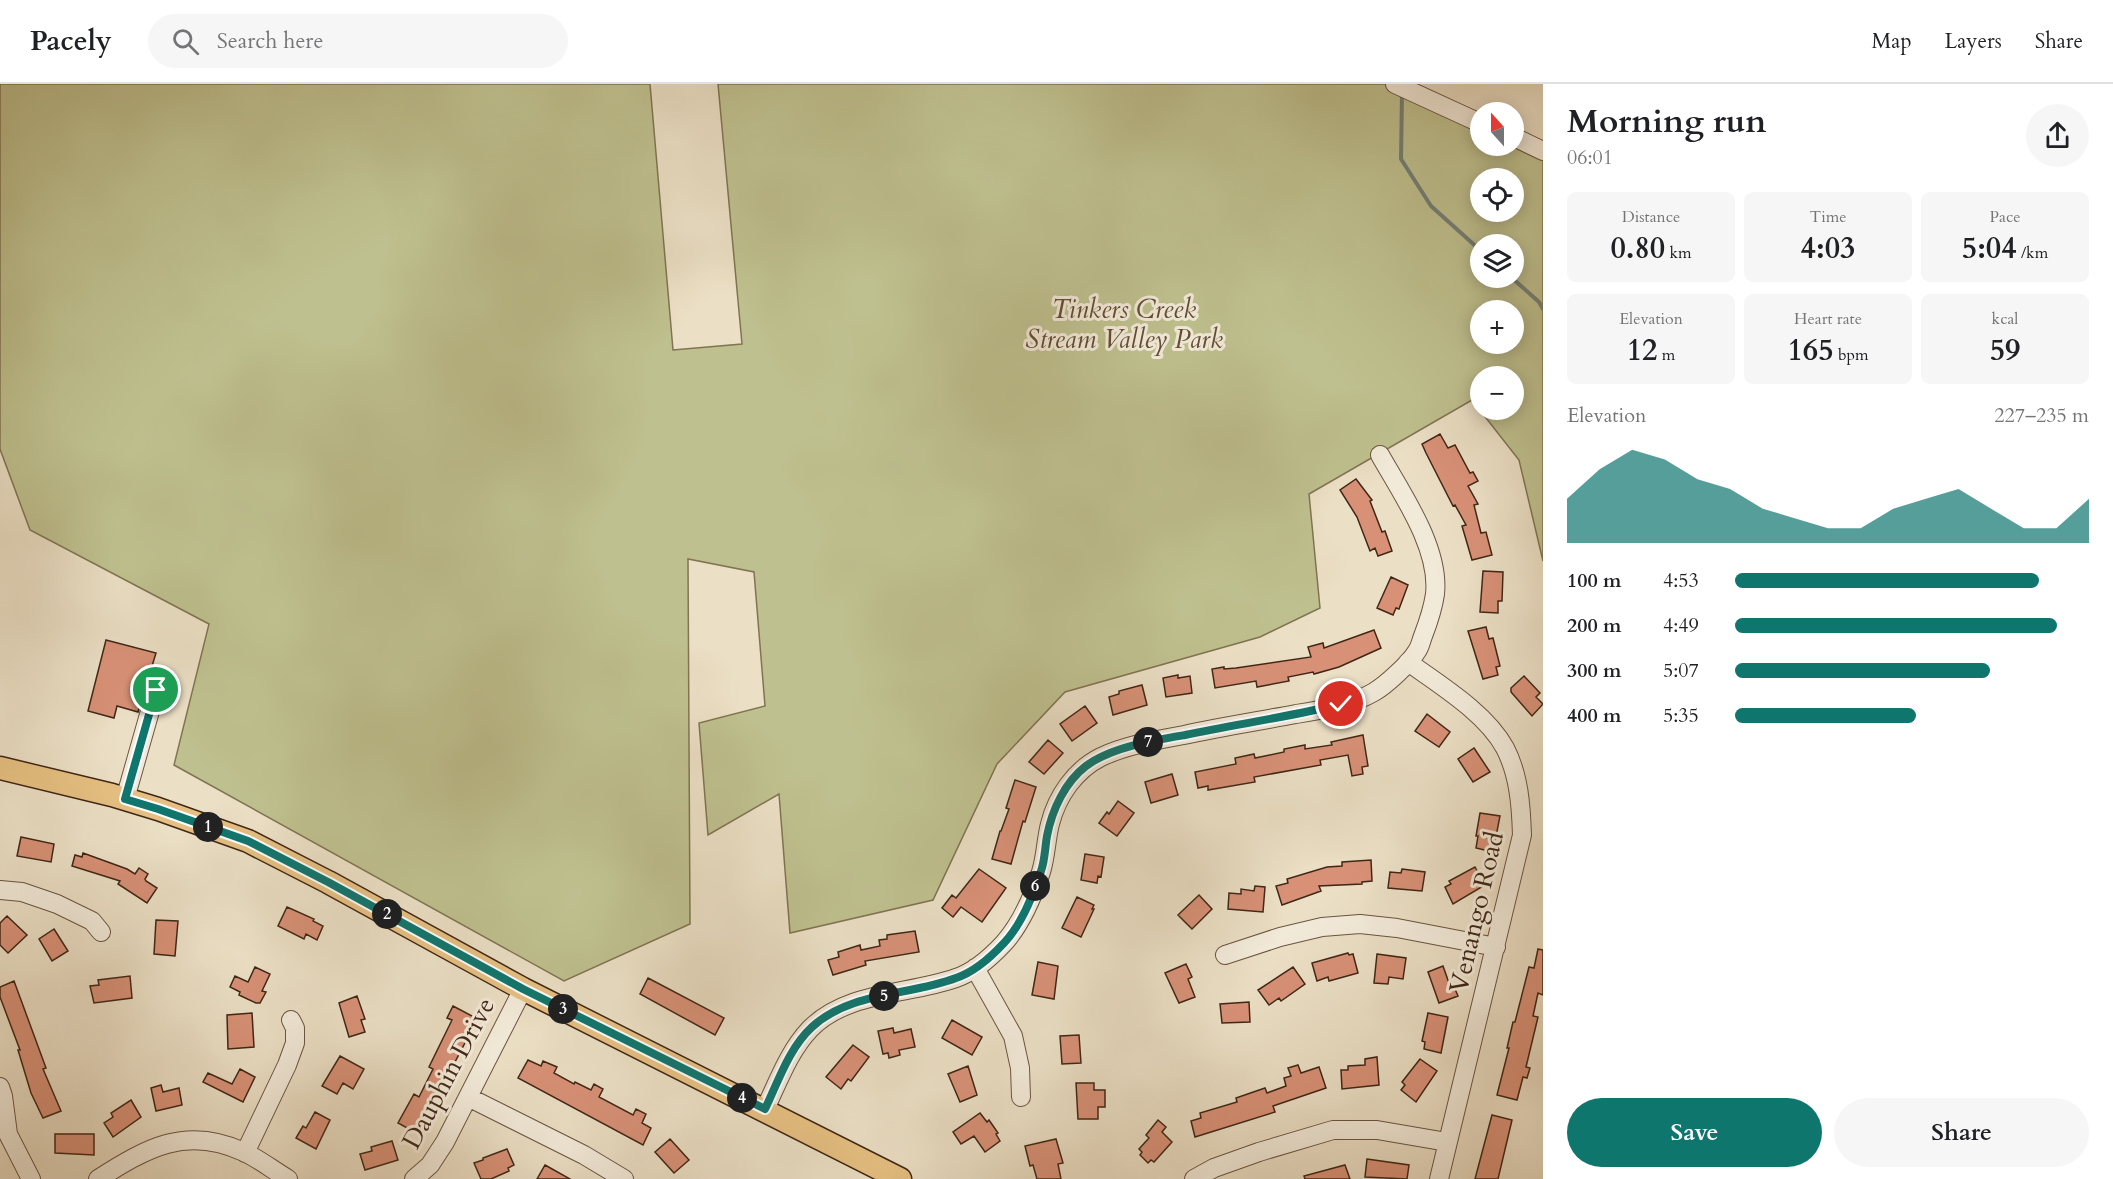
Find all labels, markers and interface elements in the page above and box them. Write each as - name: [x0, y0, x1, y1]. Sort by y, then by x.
- search box: [148, 14, 568, 68]
- text: Pacely: [30, 22, 112, 60]
- icon: search: [169, 25, 202, 58]
- text: Search here: [217, 26, 323, 56]
- text: Map: [1872, 27, 1912, 56]
- text: Layers: [1945, 27, 2002, 56]
- text: Share: [2035, 27, 2083, 56]
- text: Morning run: [1567, 99, 1767, 144]
- north arrow: [1470, 102, 1524, 156]
- map controls: [1470, 102, 1524, 420]
- button: share: [2026, 104, 2089, 167]
- text: 06:01: [1567, 144, 1613, 171]
- button: locate: [1470, 168, 1524, 222]
- text: Distance: [1622, 206, 1680, 228]
- text: Time: [1809, 206, 1847, 228]
- text: Pace: [1990, 206, 2020, 228]
- text: 0.80: [1610, 228, 1665, 269]
- text: 4:03: [1801, 228, 1855, 269]
- text: 5:04: [1962, 228, 2017, 269]
- button: layers: [1470, 234, 1524, 288]
- text: km: [1665, 242, 1692, 264]
- text: /km: [2017, 242, 2048, 264]
- park label: Tinkers Creek Stream Valley Park: [1025, 292, 1223, 357]
- button: +: [1470, 300, 1524, 354]
- text: Elevation: [1619, 308, 1683, 330]
- text: Heart rate: [1794, 308, 1862, 330]
- text: kcal: [1992, 308, 2018, 330]
- text: 12: [1627, 330, 1657, 371]
- text: 165: [1787, 330, 1834, 371]
- text: 59: [1990, 330, 2020, 371]
- text: m: [1657, 344, 1675, 366]
- text: bpm: [1834, 344, 1869, 366]
- button: −: [1470, 366, 1524, 420]
- text: Elevation: [1567, 402, 1646, 429]
- text: 227–235 m: [1994, 402, 2089, 429]
- text: 100 m: [1567, 567, 1622, 594]
- text: 4:53: [1663, 567, 1699, 594]
- text: 200 m: [1567, 612, 1622, 639]
- text: 4:49: [1663, 612, 1699, 639]
- text: 300 m: [1567, 657, 1622, 684]
- text: 5:07: [1663, 657, 1699, 684]
- pin: [130, 664, 181, 715]
- icon: arrive: [139, 673, 172, 706]
- pin: [1315, 678, 1366, 729]
- icon: check: [1324, 687, 1357, 720]
- text: 400 m: [1567, 702, 1622, 729]
- text: 5:35: [1663, 702, 1699, 729]
- pin: 7: [1133, 727, 1163, 757]
- text: 7: [1144, 731, 1152, 753]
- pin: 1: [193, 812, 223, 842]
- text: 1: [204, 816, 212, 838]
- street label: Venango Road: [1441, 828, 1512, 996]
- pin: 6: [1020, 871, 1050, 901]
- text: 6: [1031, 875, 1039, 897]
- pin: 2: [372, 899, 402, 929]
- text: 2: [383, 903, 391, 925]
- pin: 5: [869, 981, 899, 1011]
- text: 5: [880, 985, 888, 1007]
- street label: Dauphin Drive: [394, 991, 503, 1155]
- pin: 3: [548, 994, 578, 1024]
- text: 3: [559, 998, 567, 1020]
- pin: 4: [727, 1083, 757, 1113]
- text: 4: [738, 1087, 746, 1109]
- button: Save: [1567, 1098, 1822, 1167]
- button: Share: [1834, 1098, 2089, 1167]

